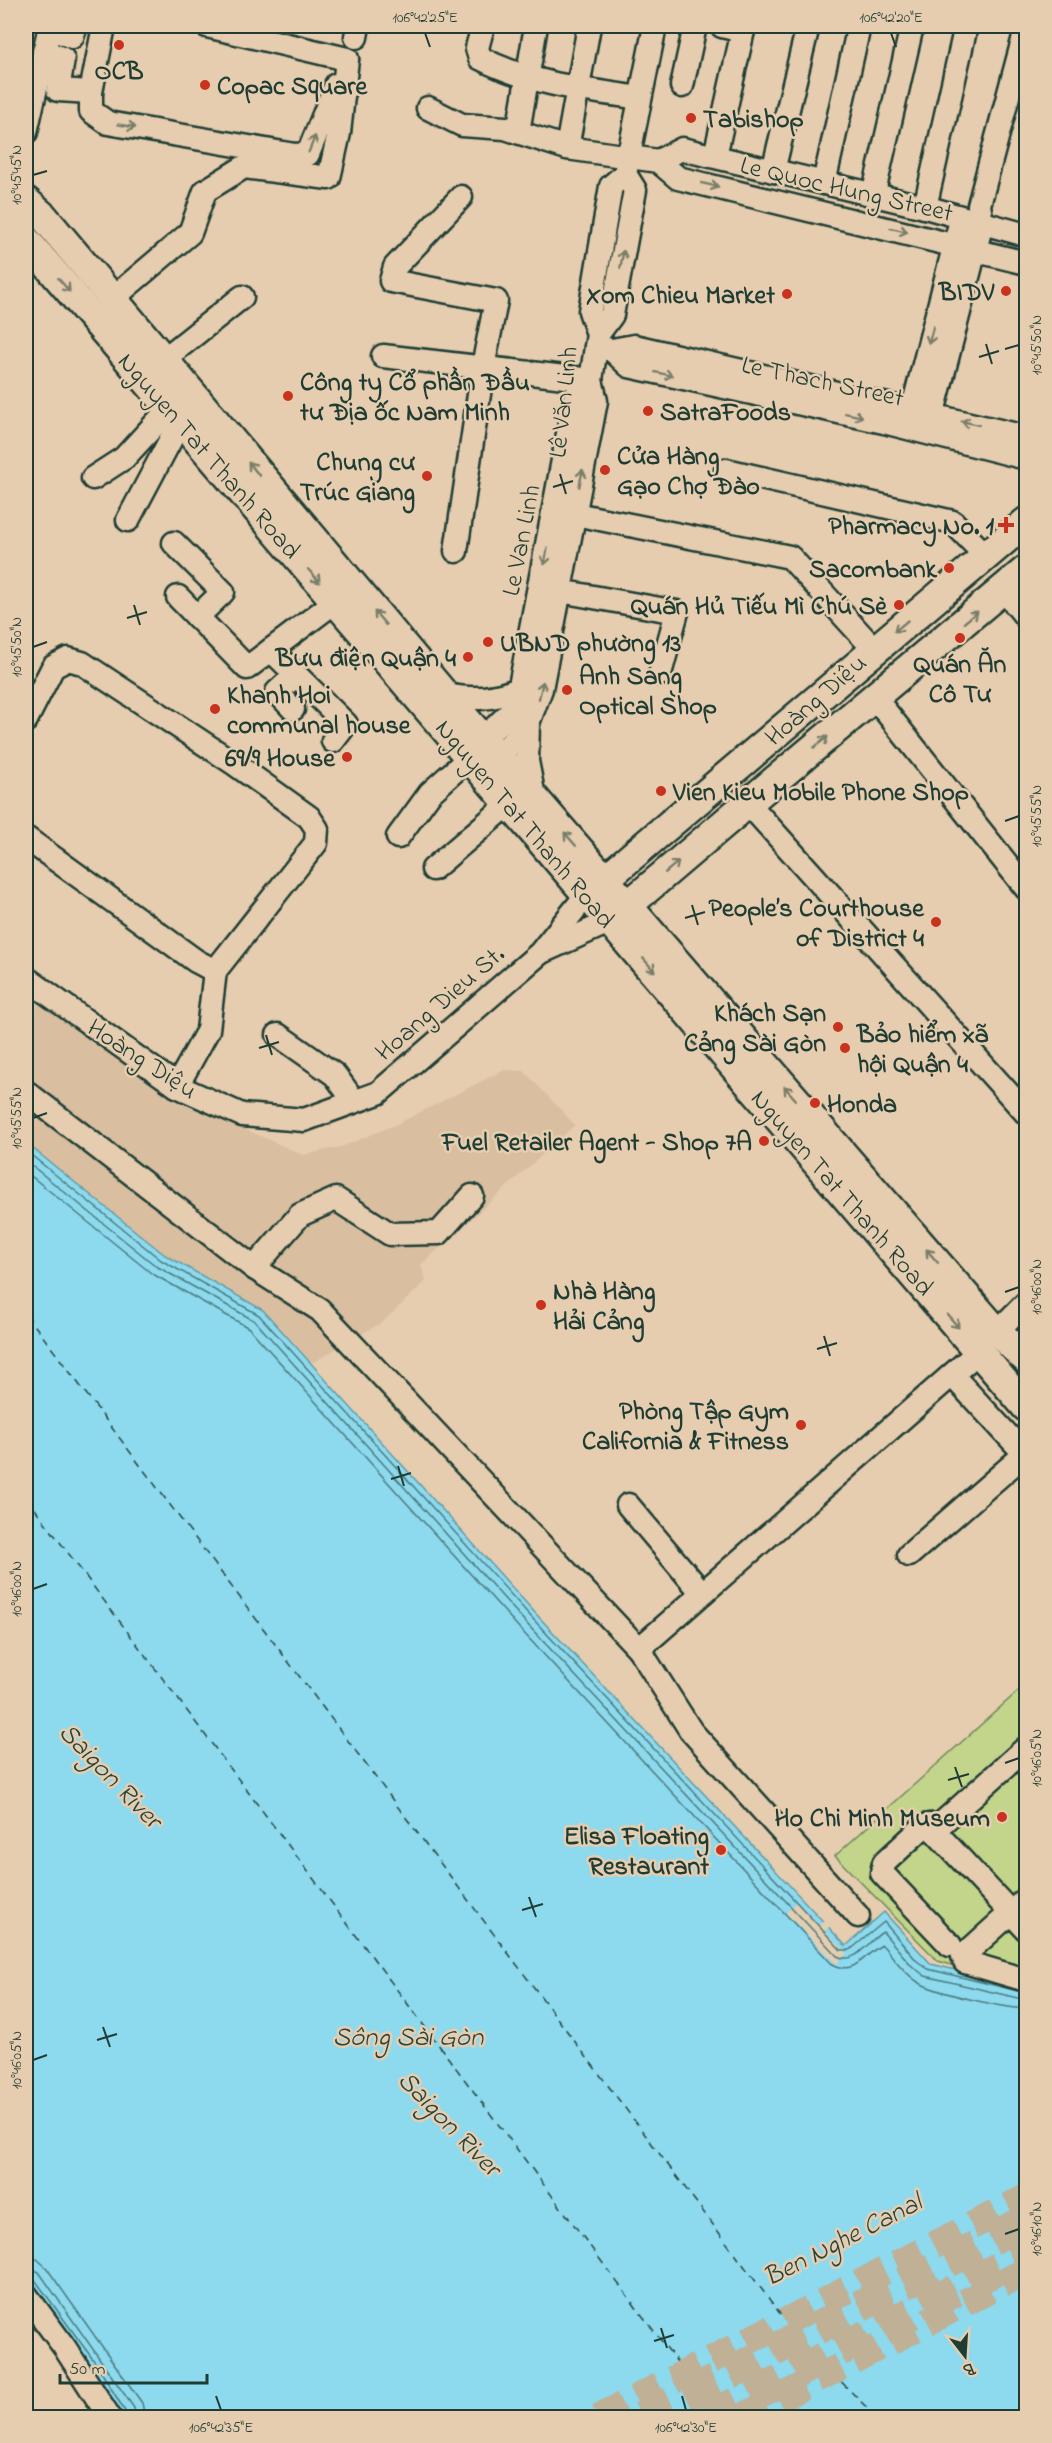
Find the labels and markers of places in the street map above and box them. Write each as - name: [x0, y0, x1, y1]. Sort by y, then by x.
- marker: OCB: [112, 38, 126, 52]
- place label: OCB: [95, 54, 144, 92]
- place label: Copac Square: [217, 69, 368, 107]
- marker: Copac Square: [198, 78, 212, 92]
- place label: Tabishop: [703, 102, 804, 140]
- marker: Tabishop: [684, 111, 698, 125]
- place label: BIDV: [938, 275, 995, 313]
- place label: Xom Chieu Market: [586, 278, 775, 316]
- marker: BIDV: [999, 284, 1013, 298]
- marker: Xom Chieu Market: [780, 287, 794, 301]
- place label: Công ty Cổ phần Đầu tư Địa ốc Nam Minh: [299, 365, 530, 433]
- marker: Công ty Cổ phần Đầu tư Địa ốc Nam Minh: [281, 389, 295, 403]
- place label: SatraFoods: [660, 395, 791, 433]
- marker: SatraFoods: [641, 404, 655, 418]
- place label: Cửa Hàng Gạo Chợ Đào: [617, 439, 760, 507]
- place label: Chung cư Trúc Giang: [300, 445, 415, 514]
- marker: Cửa Hàng Gạo Chợ Đào: [598, 463, 612, 477]
- marker: Chung cư Trúc Giang: [420, 469, 434, 483]
- place label: Pharmacy No. 1: [828, 509, 995, 547]
- marker: Pharmacy No. 1: [999, 518, 1013, 532]
- place label: Sacombank: [809, 552, 938, 590]
- marker: Sacombank: [942, 561, 956, 575]
- place label: Quán Hủ Tiếu Mì Chú Sè: [631, 589, 888, 627]
- marker: Quán Hủ Tiếu Mì Chú Sè: [892, 598, 906, 612]
- place label: UBND phường 13: [500, 626, 681, 665]
- marker: Quán Ăn Cô Tư: [953, 631, 967, 645]
- marker: UBND phường 13: [481, 635, 495, 649]
- place label: Bưu điện Quận 4: [275, 641, 456, 679]
- place label: Quán Ăn Cô Tư: [914, 647, 1007, 715]
- marker: Bưu điện Quận 4: [461, 650, 475, 664]
- place label: Anh Sang Optical Shop: [579, 659, 717, 727]
- place label: Khanh Hoi communal house: [227, 678, 412, 746]
- marker: Anh Sang Optical Shop: [560, 683, 574, 697]
- marker: Khanh Hoi communal house: [208, 702, 222, 716]
- place label: 69/9 House: [225, 741, 336, 779]
- marker: 69/9 House: [340, 750, 354, 764]
- place label: Vien Kieu Mobile Phone Shop: [672, 775, 969, 813]
- marker: Vien Kieu Mobile Phone Shop: [654, 784, 668, 798]
- place label: People’s Courthouse of District 4: [709, 891, 925, 959]
- marker: People’s Courthouse of District 4: [929, 915, 943, 929]
- place label: Khách Sạn Cảng Sài Gòn: [684, 996, 826, 1065]
- place label: Bảo hiểm xã hội Quận 4: [856, 1017, 989, 1085]
- marker: Khách Sạn Cảng Sài Gòn: [831, 1020, 845, 1034]
- marker: Bảo hiểm xã hội Quận 4: [838, 1041, 852, 1055]
- place label: Honda: [827, 1087, 897, 1125]
- marker: Honda: [808, 1096, 822, 1110]
- place label: Fuel Retailer Agent - Shop 7A: [440, 1125, 752, 1164]
- marker: Fuel Retailer Agent - Shop 7A: [757, 1134, 771, 1148]
- place label: Nhà Hàng Hải Cảng: [553, 1274, 656, 1343]
- marker: Nhà Hàng Hải Cảng: [534, 1298, 548, 1312]
- place label: Phòng Tập Gym California & Fitness: [582, 1394, 789, 1462]
- marker: Phòng Tập Gym California & Fitness: [794, 1418, 808, 1432]
- place label: Ho Chi Minh Museum: [775, 1801, 990, 1839]
- marker: Ho Chi Minh Museum: [995, 1810, 1009, 1824]
- place label: Elisa Floating Restaurant: [564, 1819, 709, 1887]
- marker: Elisa Floating Restaurant: [714, 1843, 728, 1857]

